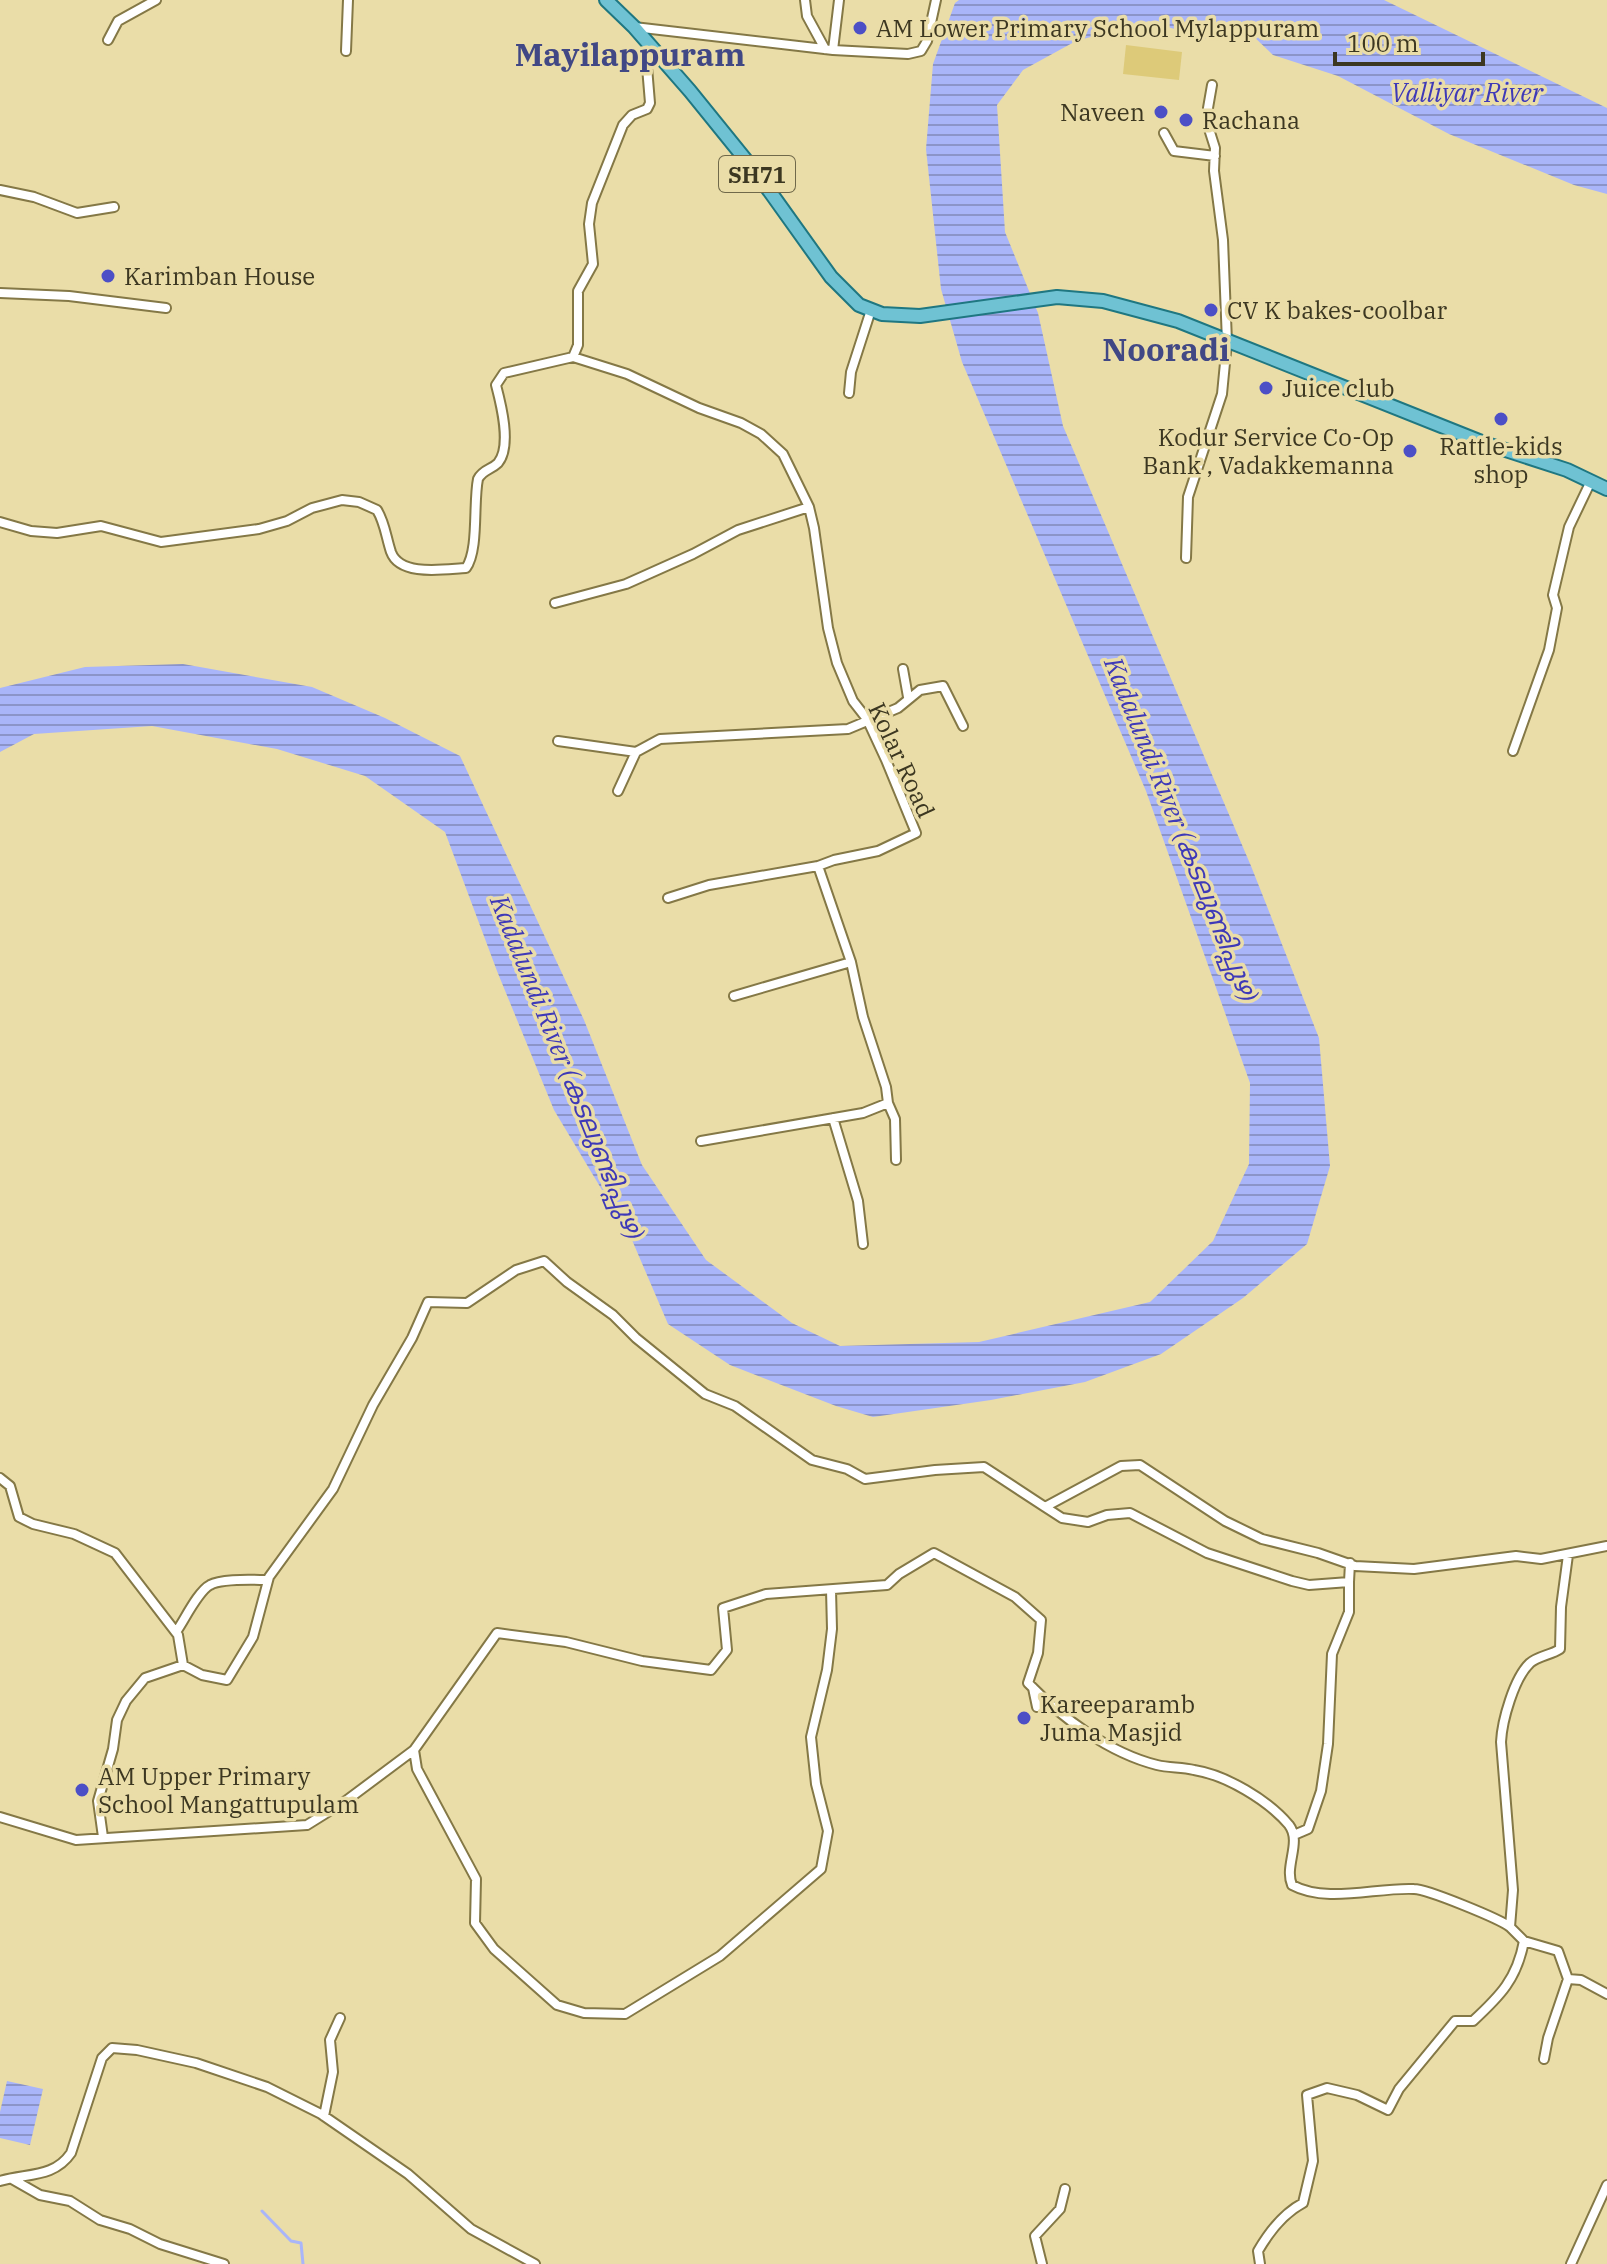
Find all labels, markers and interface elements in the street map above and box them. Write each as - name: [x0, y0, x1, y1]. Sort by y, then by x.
- place label: AM Lower Primary School Mylappuram: [876, 12, 1319, 44]
- scale bar: [1335, 16, 1483, 66]
- marker: AM Lower Primary School Mylappuram: [851, 19, 869, 37]
- text: 100 m: [1347, 27, 1419, 59]
- district label: Mayilappuram: [515, 33, 745, 75]
- water label: Valliyar River: [1391, 75, 1544, 109]
- place label: Naveen: [1060, 96, 1145, 128]
- marker: Naveen: [1152, 103, 1170, 121]
- place label: Rachana: [1202, 104, 1300, 136]
- marker: Rachana: [1177, 111, 1195, 129]
- road number: SH71: [719, 156, 795, 192]
- place label: Karimban House: [124, 260, 315, 292]
- marker: Karimban House: [99, 267, 117, 285]
- place label: CV K bakes-coolbar: [1227, 294, 1448, 326]
- marker: CV K bakes-coolbar: [1202, 301, 1220, 319]
- district label: Nooradi: [1102, 328, 1230, 370]
- place label: Juice club: [1282, 372, 1395, 404]
- marker: Juice club: [1257, 379, 1275, 397]
- marker: Rattle-kids shop: [1492, 410, 1510, 428]
- place label: Kodur Service Co-Op Bank , Vadakkemanna: [1142, 421, 1394, 481]
- place label: Rattle-kids shop: [1439, 430, 1563, 490]
- marker: Kodur Service Co-Op Bank , Vadakkemanna: [1401, 442, 1419, 460]
- water label: Kadalundi River (കടലുണ്ടിപ്പുഴ): [1095, 651, 1267, 1007]
- street label: Kolar Road: [861, 697, 943, 823]
- water label: Kadalundi River (കടലുണ്ടിപ്പുഴ): [481, 889, 653, 1245]
- place label: Kareeparamb Juma Masjid: [1040, 1688, 1195, 1748]
- marker: Kareeparamb Juma Masjid: [1015, 1709, 1033, 1727]
- place label: AM Upper Primary School Mangattupulam: [98, 1760, 359, 1820]
- marker: AM Upper Primary School Mangattupulam: [73, 1781, 91, 1799]

